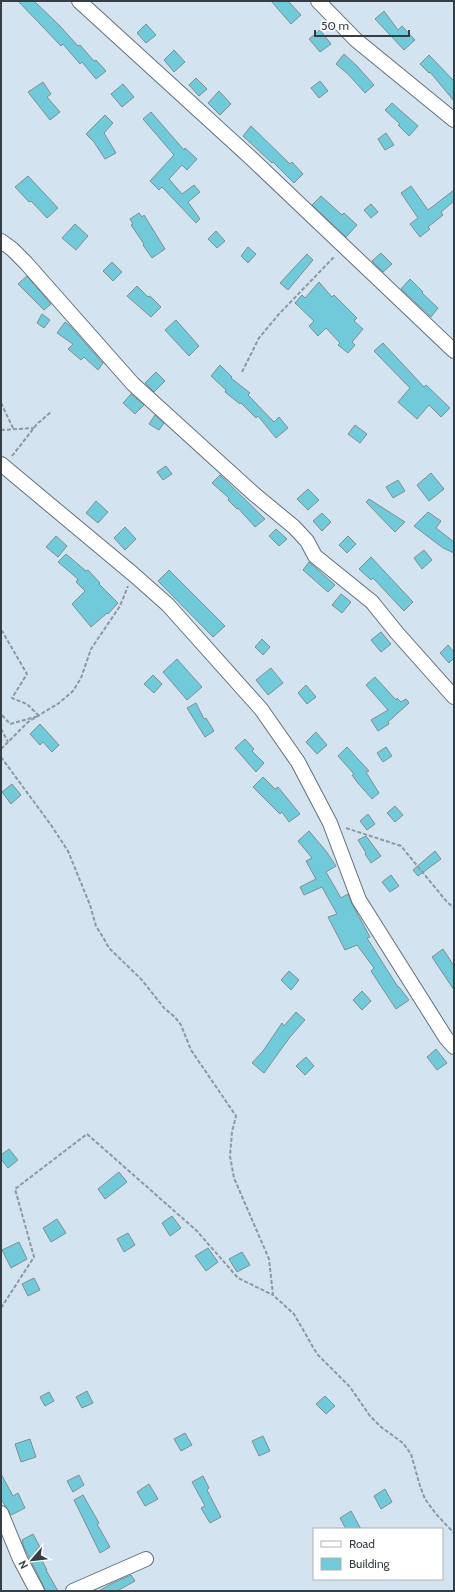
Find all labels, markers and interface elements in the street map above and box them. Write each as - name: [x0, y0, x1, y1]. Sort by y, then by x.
- scale bar: [315, 12, 409, 38]
- text: 50 m: [321, 18, 349, 33]
- legend: [313, 1528, 443, 1580]
- text: Road: [349, 1536, 375, 1551]
- north arrow: [12, 1540, 52, 1580]
- text: Building: [349, 1556, 391, 1571]
- text: N: [15, 1558, 31, 1571]

